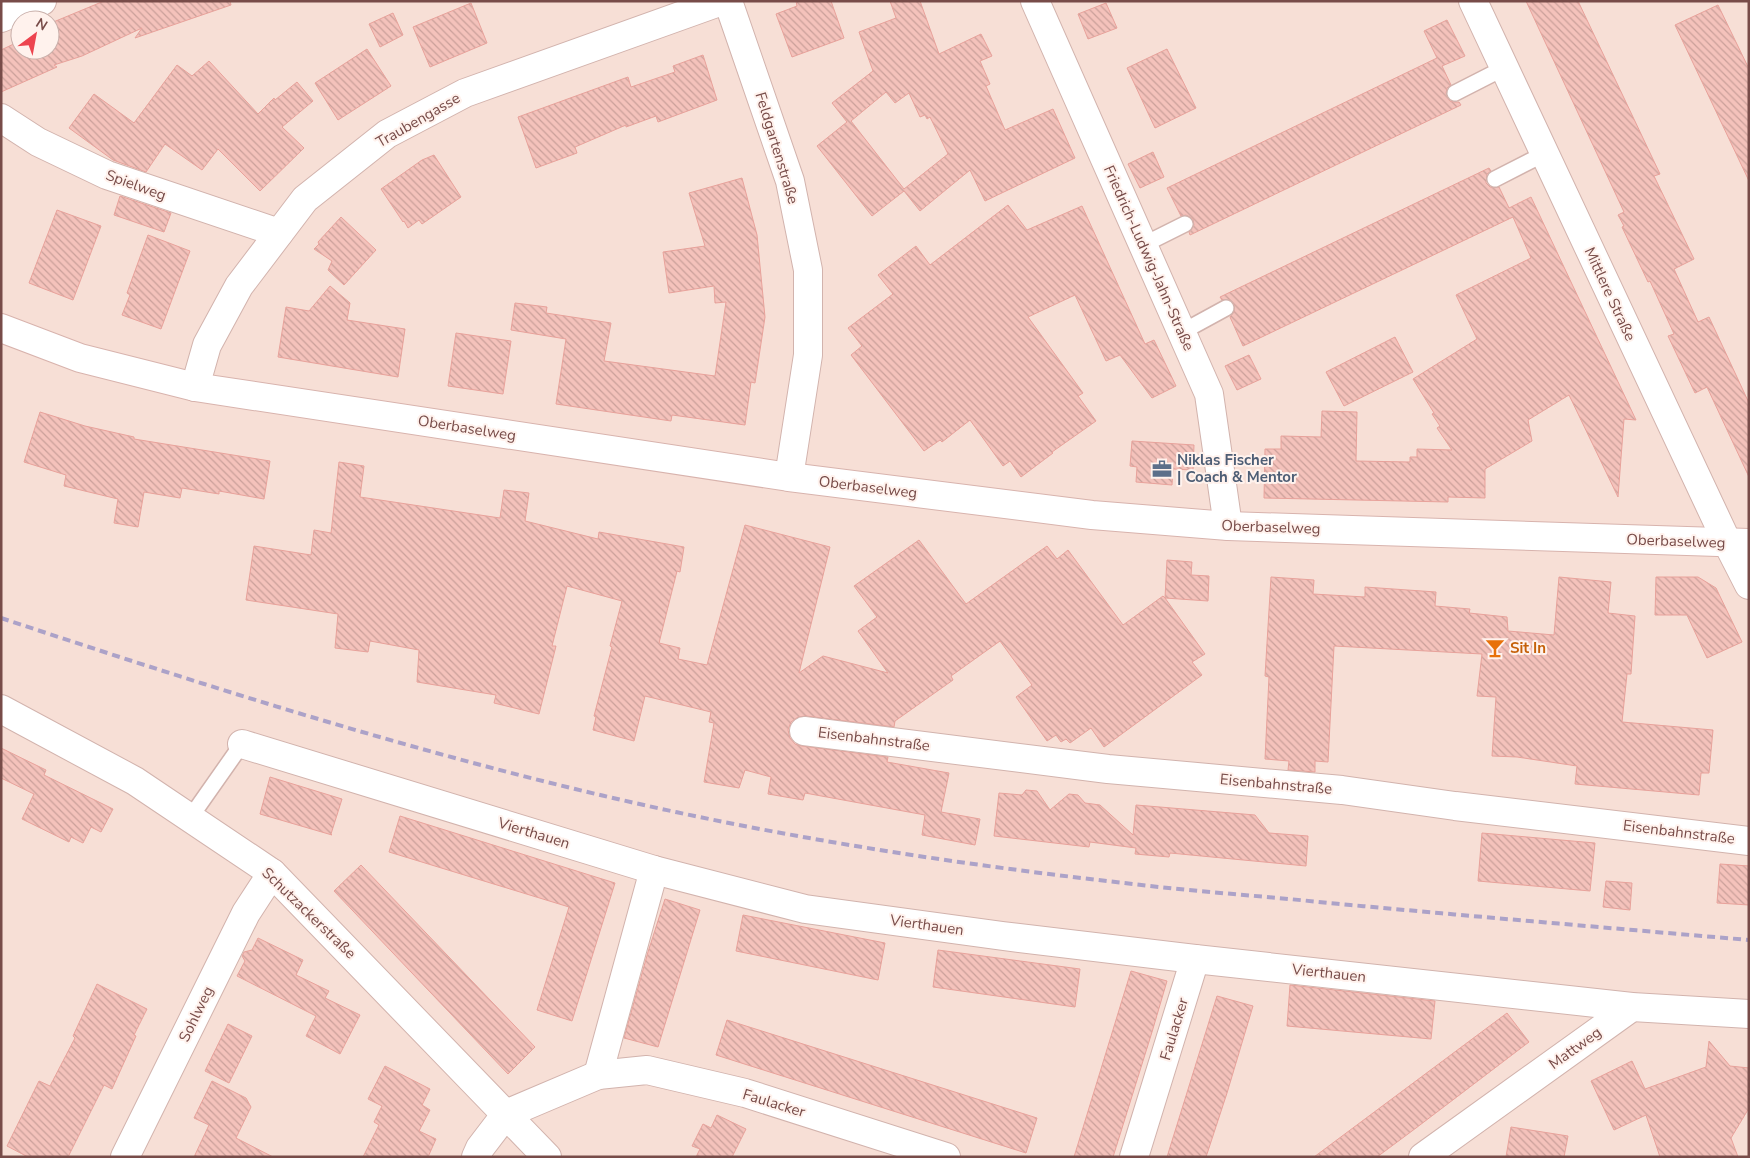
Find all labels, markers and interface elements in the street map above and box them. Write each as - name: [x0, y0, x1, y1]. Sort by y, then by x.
- north arrow: [10, 10, 60, 60]
- text: N: [32, 14, 51, 35]
- street label: Traubengasse: [372, 88, 464, 152]
- street label: Feldgartenstraße: [750, 90, 804, 206]
- street label: Friedrich-Ludwig-Jahn-Straße: [1099, 162, 1199, 354]
- street label: Spielweg: [103, 165, 169, 205]
- street label: Mittlere Straße: [1580, 244, 1640, 344]
- street label: Oberbaselweg: [417, 410, 517, 446]
- place label: Niklas Fischer | Coach & Mentor: [1177, 450, 1297, 487]
- office icon: Niklas Fischer | Coach & Mentor: [1151, 458, 1173, 480]
- street label: Oberbaselweg: [818, 471, 918, 503]
- street label: Oberbaselweg: [1221, 515, 1321, 539]
- street label: Oberbaselweg: [1626, 529, 1726, 553]
- bar icon: Sit In: [1484, 637, 1506, 659]
- place label: Sit In: [1510, 638, 1546, 658]
- street label: Eisenbahnstraße: [817, 722, 931, 756]
- street label: Eisenbahnstraße: [1219, 769, 1333, 799]
- street label: Vierthauen: [495, 812, 572, 853]
- street label: Eisenbahnstraße: [1622, 815, 1736, 849]
- street label: Schutzackerstraße: [258, 863, 360, 963]
- street label: Vierthauen: [888, 910, 965, 940]
- street label: Vierthauen: [1290, 959, 1367, 987]
- street label: Sohlweg: [174, 983, 218, 1045]
- street label: Faulacker: [1155, 995, 1193, 1063]
- street label: Mattweg: [1545, 1022, 1605, 1074]
- street label: Faulacker: [740, 1084, 808, 1122]

